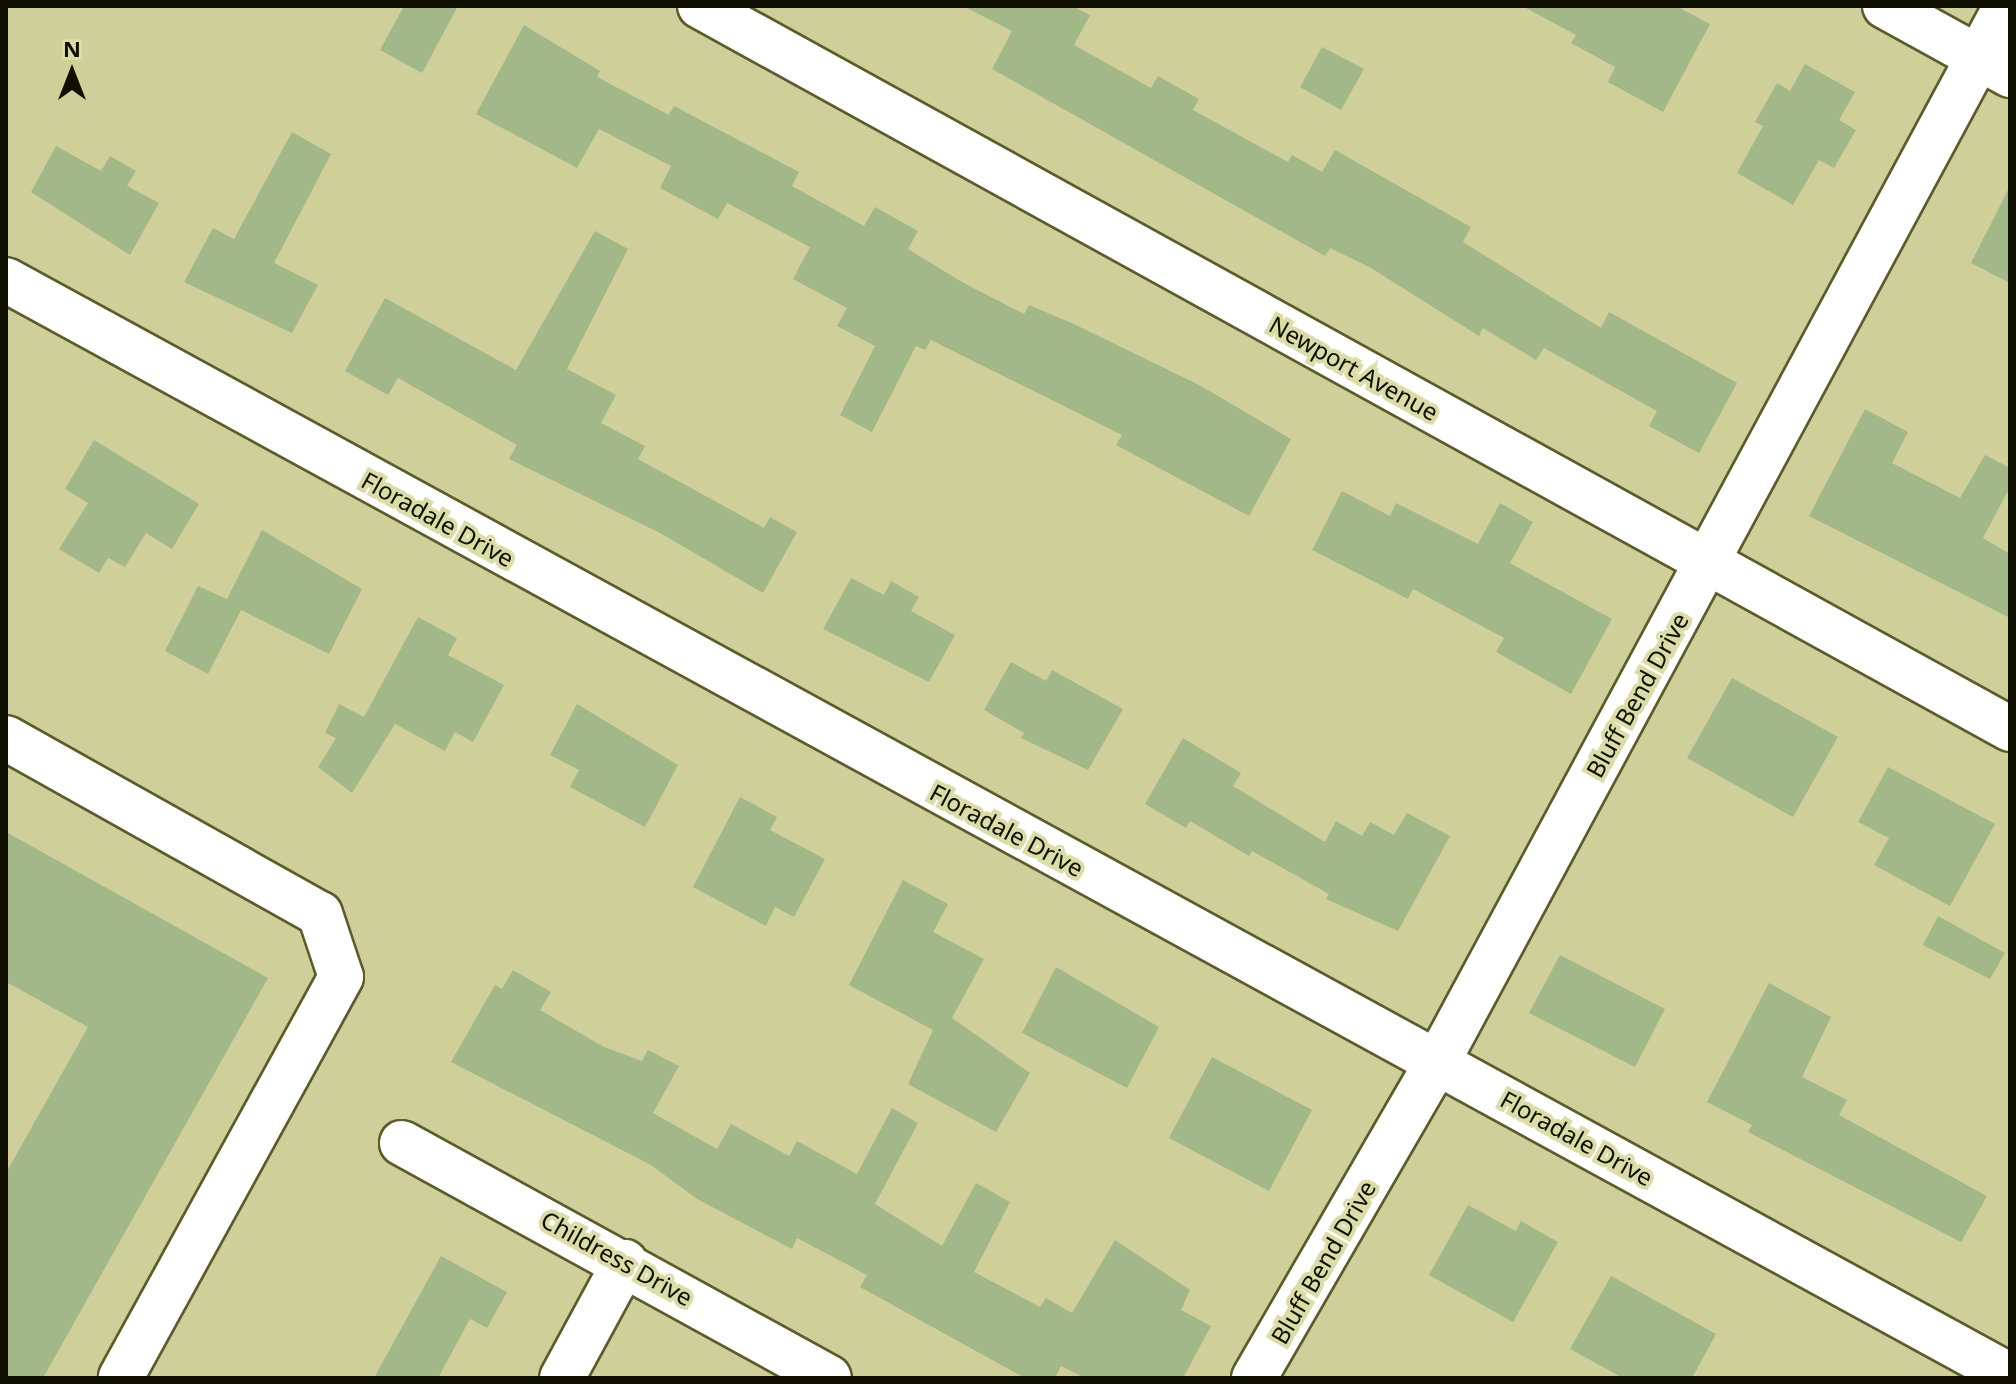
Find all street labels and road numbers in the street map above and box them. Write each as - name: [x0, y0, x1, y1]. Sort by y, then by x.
- street label: Newport Avenue: [1265, 310, 1443, 426]
- street label: Floradale Drive: [357, 465, 519, 573]
- street label: Bluff Bend Drive: [1580, 608, 1694, 782]
- street label: Floradale Drive: [925, 777, 1089, 883]
- street label: Floradale Drive: [1496, 1084, 1658, 1192]
- street label: Bluff Bend Drive: [1265, 1175, 1381, 1349]
- street label: Childress Drive: [536, 1205, 698, 1311]

